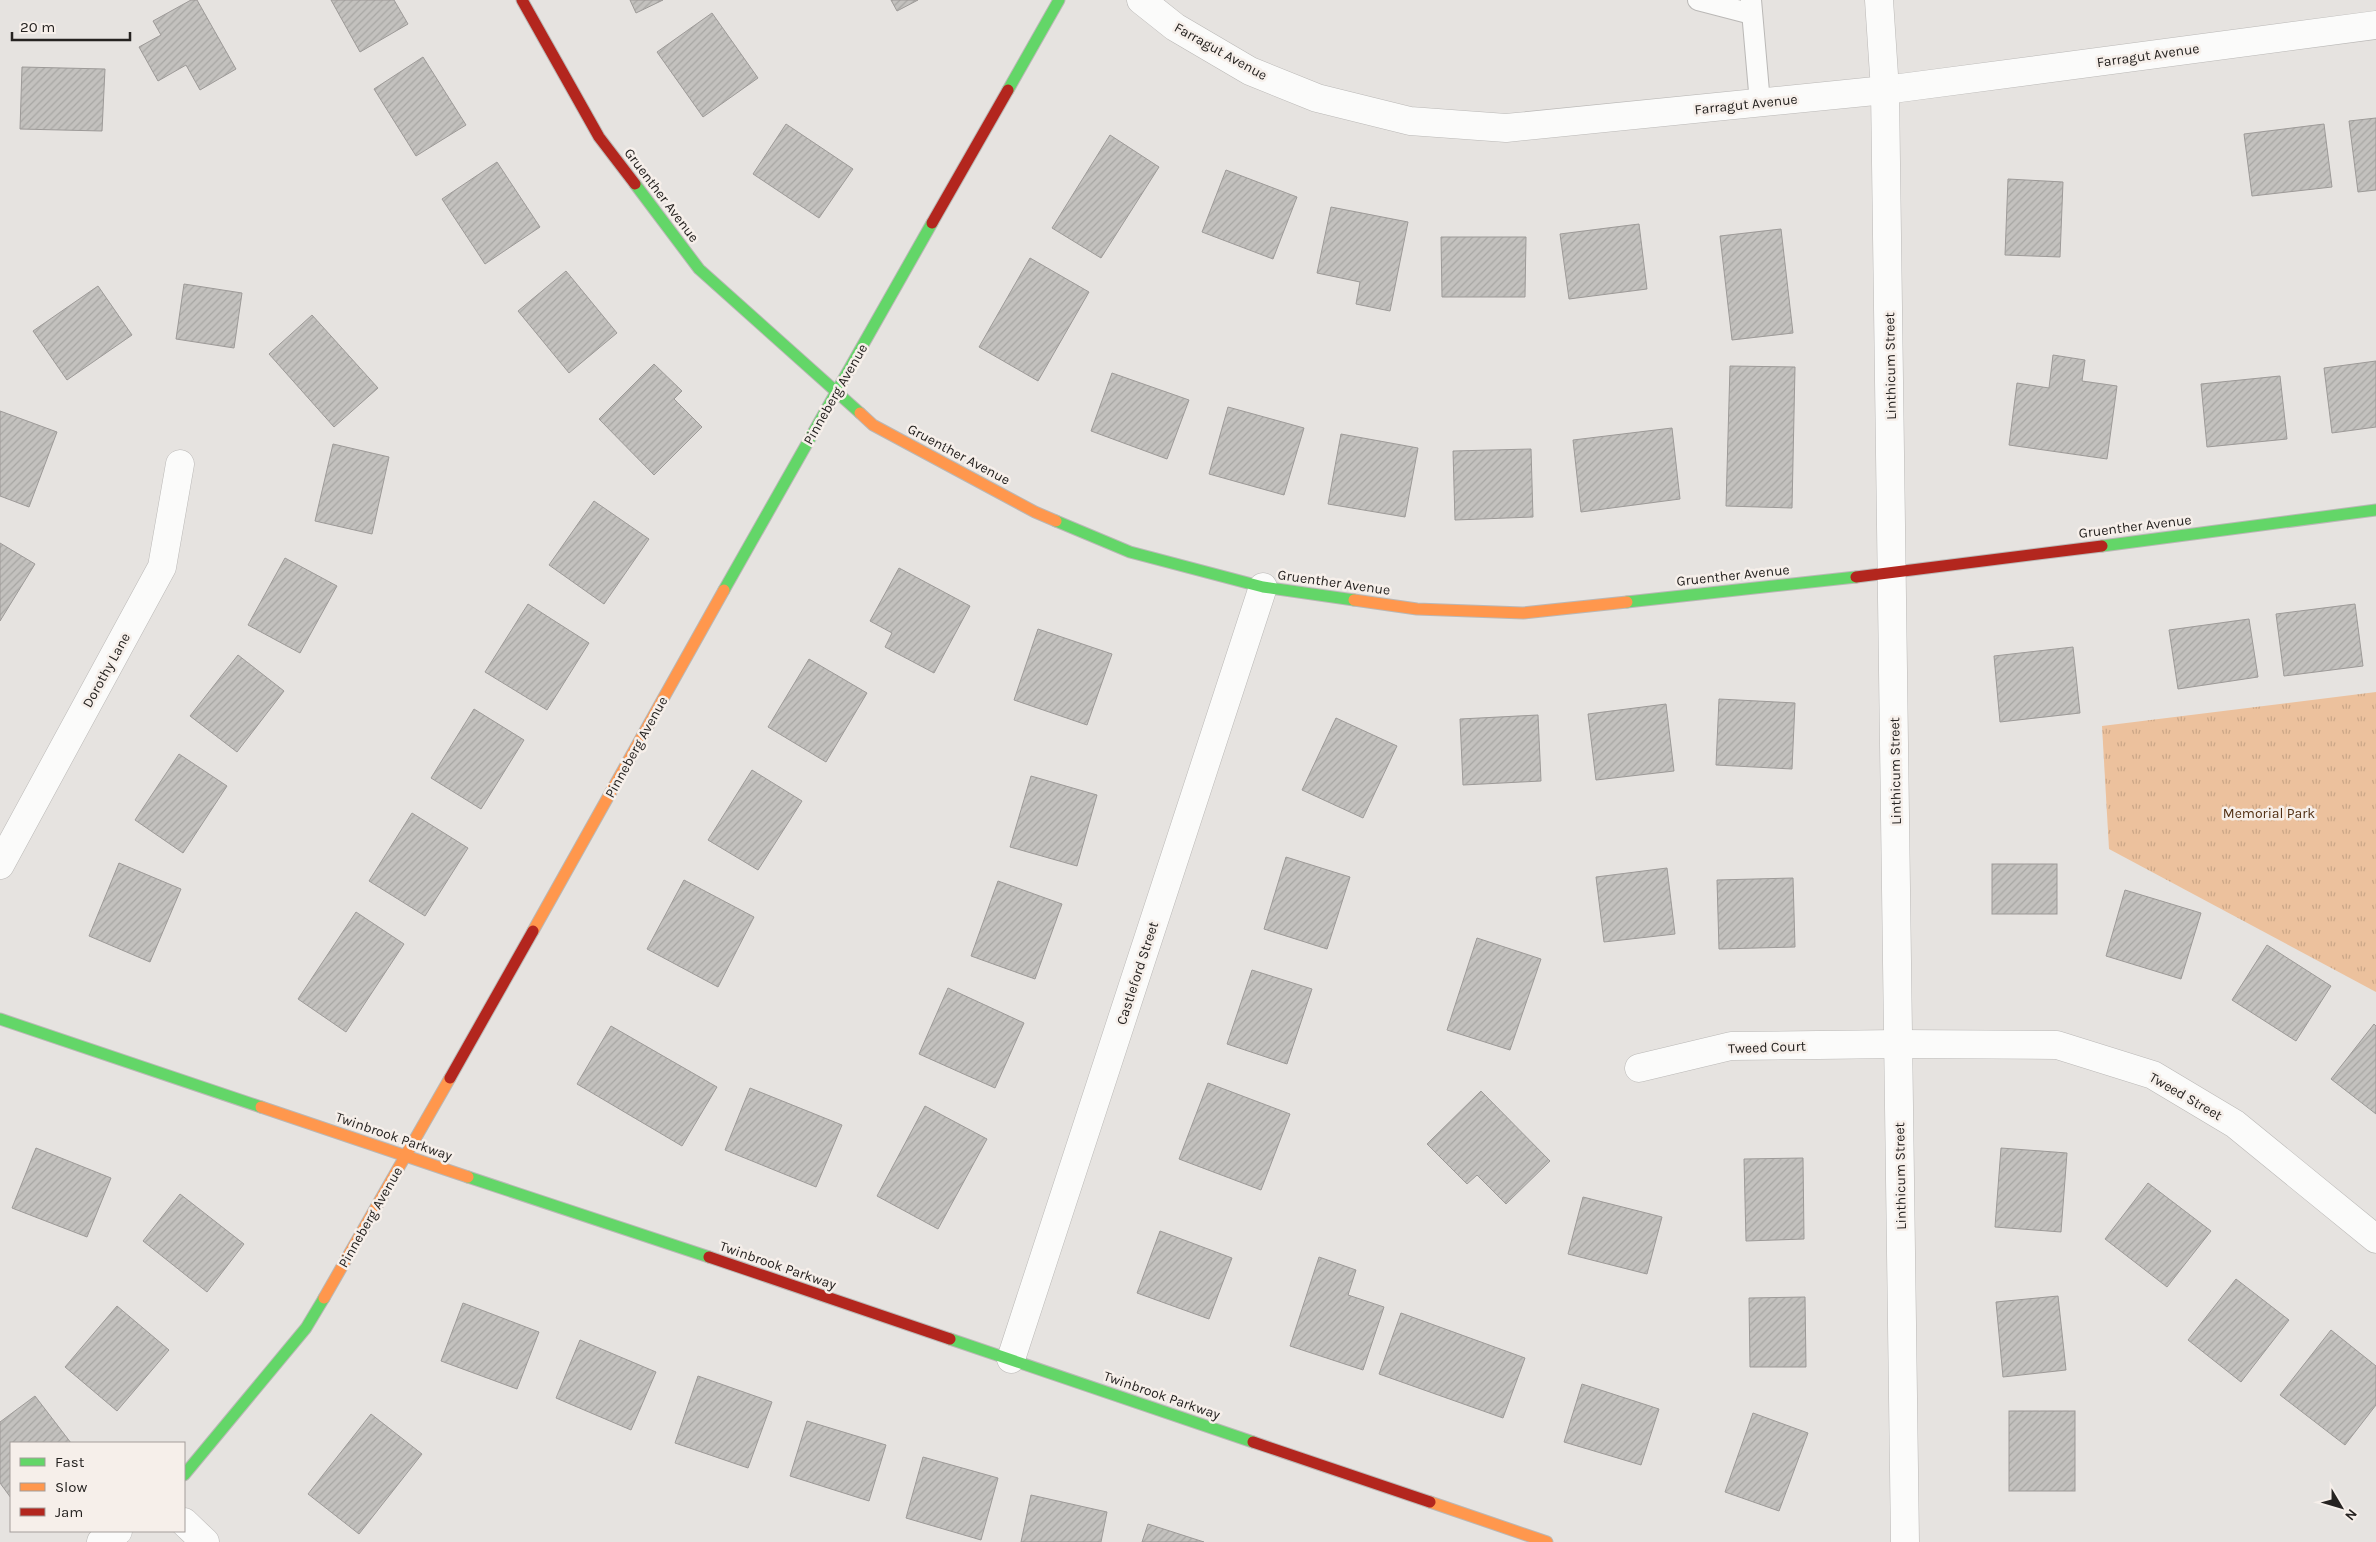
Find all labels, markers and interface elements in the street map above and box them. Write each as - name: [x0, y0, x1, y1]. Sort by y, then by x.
- scale bar: [12, 10, 130, 42]
- text: 20 m: [20, 18, 55, 36]
- street label: Farragut Avenue: [1171, 19, 1270, 84]
- street label: Farragut Avenue: [2096, 40, 2201, 71]
- street label: Farragut Avenue: [1694, 91, 1798, 118]
- street label: Gruenther Avenue: [621, 145, 703, 246]
- street label: Linthicum Street: [1881, 312, 1900, 420]
- street label: Pinneberg Avenue: [800, 341, 871, 448]
- street label: Gruenther Avenue: [905, 420, 1013, 489]
- street label: Gruenther Avenue: [2078, 511, 2192, 542]
- street label: Gruenther Avenue: [1676, 561, 1790, 590]
- street label: Gruenther Avenue: [1277, 566, 1391, 599]
- street label: Dorothy Lane: [79, 630, 134, 711]
- street label: Pinneberg Avenue: [601, 693, 671, 801]
- street label: Linthicum Street: [1886, 717, 1905, 825]
- park label: Memorial Park: [2223, 805, 2315, 822]
- street label: Castleford Street: [1113, 919, 1162, 1027]
- street label: Tweed Court: [1728, 1038, 1806, 1057]
- street label: Tweed Street: [2146, 1069, 2225, 1124]
- street label: Twinbrook Parkway: [333, 1109, 455, 1165]
- street label: Linthicum Street: [1891, 1122, 1910, 1230]
- street label: Pinneberg Avenue: [335, 1164, 406, 1271]
- street label: Twinbrook Parkway: [717, 1238, 839, 1294]
- street label: Twinbrook Parkway: [1101, 1368, 1223, 1424]
- legend: [10, 1442, 185, 1532]
- text: Fast: [55, 1453, 85, 1471]
- text: Slow: [55, 1478, 87, 1496]
- north arrow: [2316, 1482, 2366, 1532]
- text: Jam: [55, 1503, 83, 1521]
- text: N: [2341, 1506, 2361, 1524]

